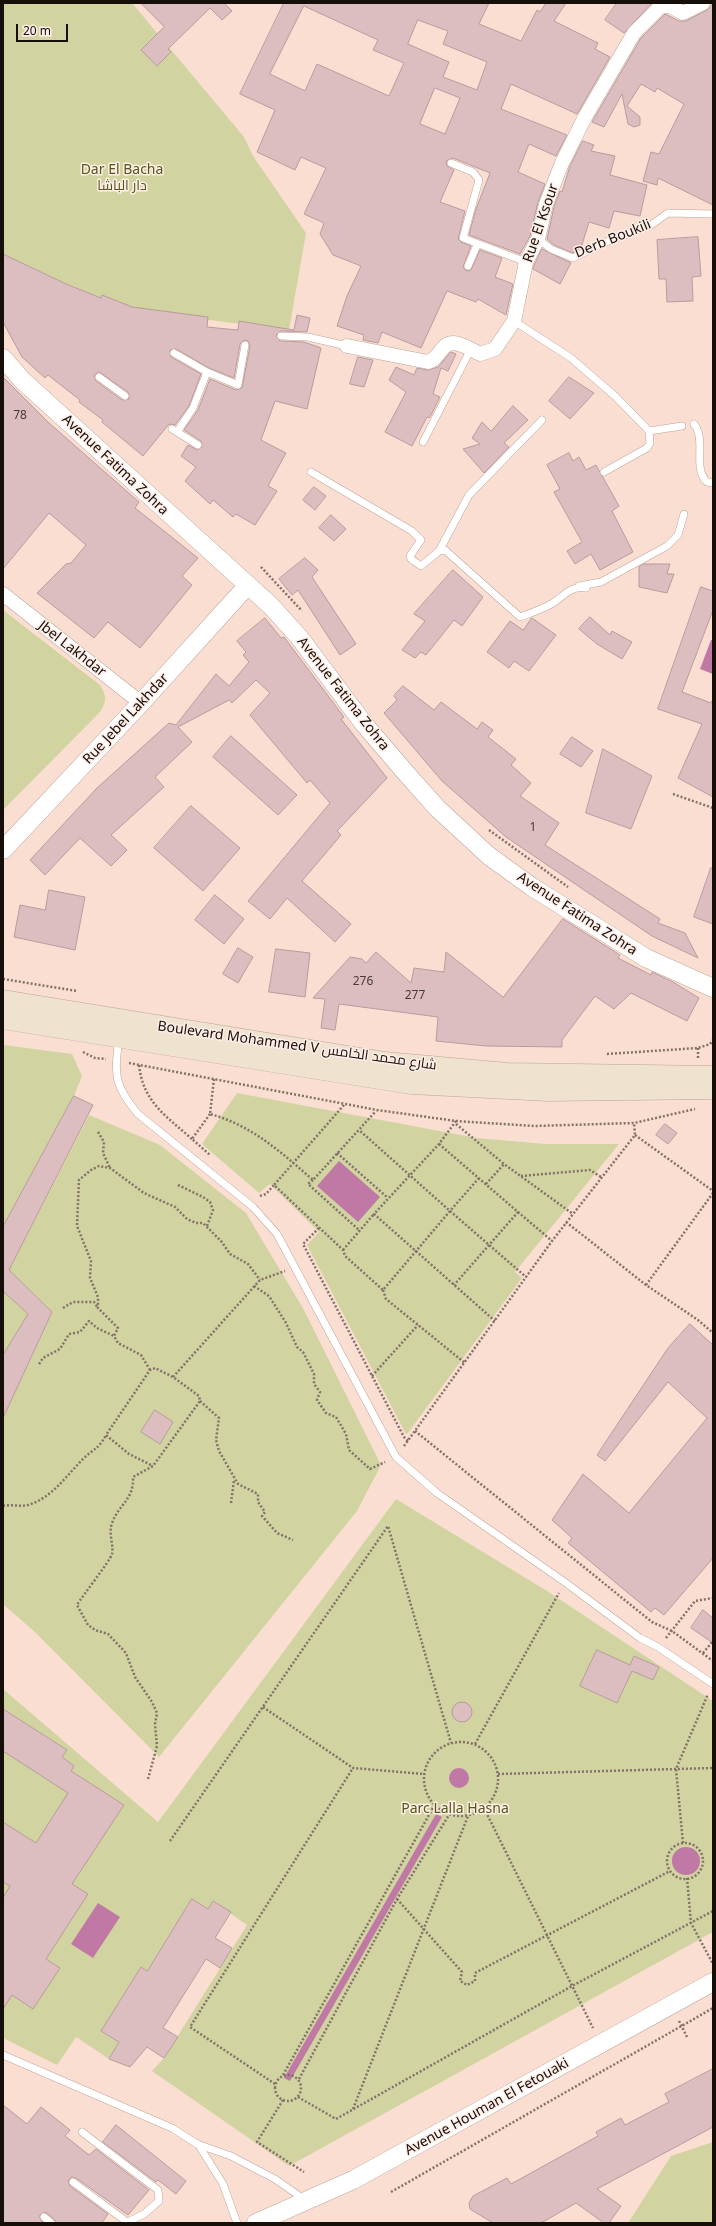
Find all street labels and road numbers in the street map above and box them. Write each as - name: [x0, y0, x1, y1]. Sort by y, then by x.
- street label: Rue El Ksour: [520, 181, 562, 265]
- street label: Derb Boukili: [572, 216, 654, 262]
- street label: Avenue Fatima Zohra: [58, 411, 172, 519]
- street label: Jbel Lakhdar: [35, 617, 109, 681]
- street label: Avenue Fatima Zohra: [293, 634, 393, 754]
- street label: Rue Jebel Lakhdar: [80, 670, 172, 768]
- street label: Avenue Fatima Zohra: [514, 869, 640, 959]
- street label: Boulevard Mohammed V شارع محمد الخامس: [156, 1018, 438, 1074]
- street label: Avenue Houman El Fetouaki: [402, 2055, 572, 2159]

